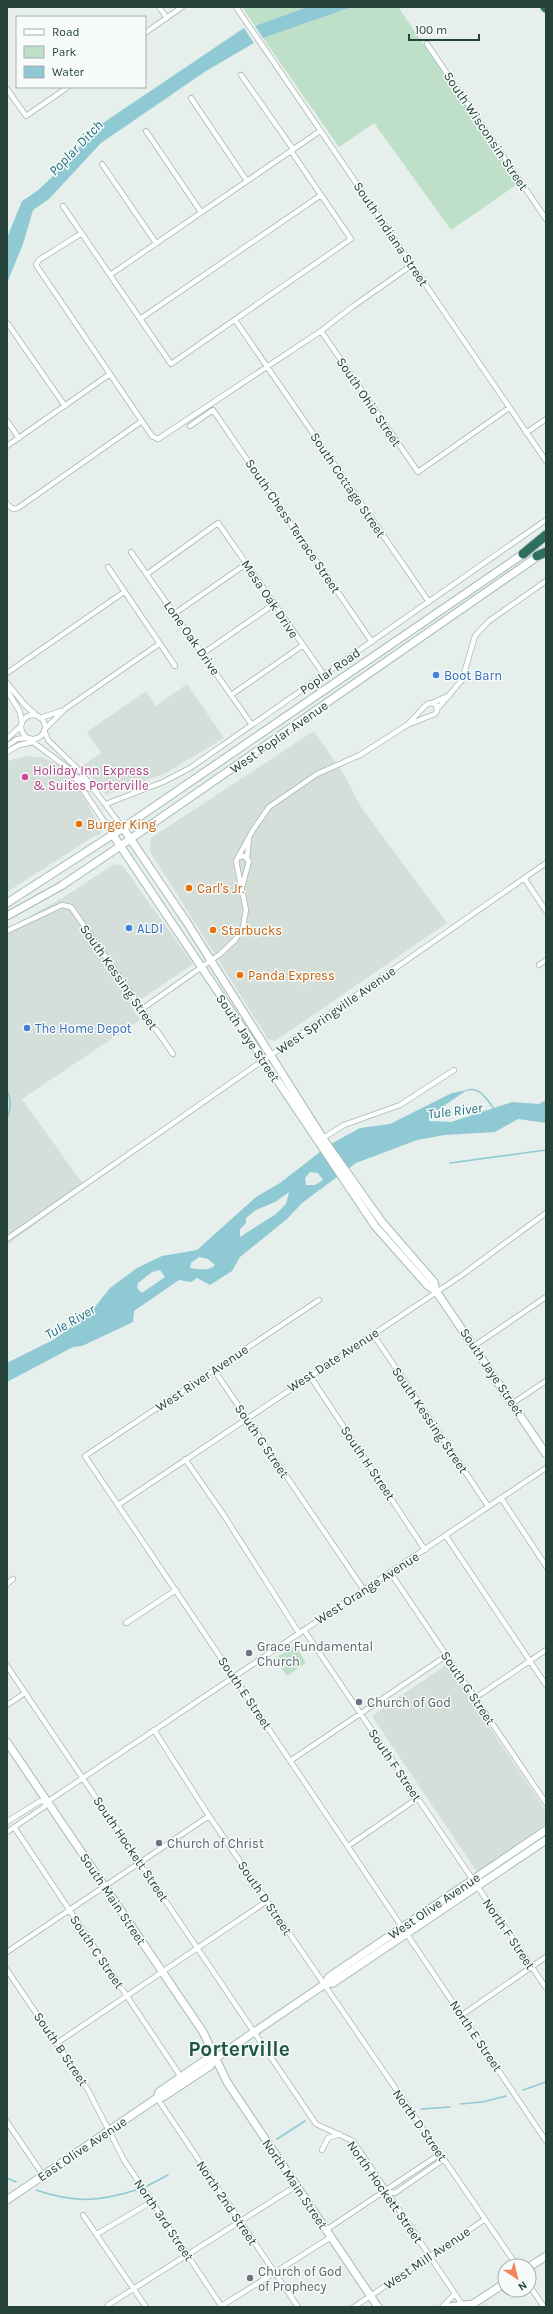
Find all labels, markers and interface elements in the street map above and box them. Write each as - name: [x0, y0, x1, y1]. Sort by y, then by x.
- legend: [16, 16, 146, 88]
- scale bar: [409, 16, 479, 42]
- text: 100 m: [415, 23, 447, 37]
- text: Road: [52, 25, 80, 39]
- text: Park: [52, 45, 77, 59]
- text: Water: [52, 65, 85, 79]
- street label: South Wisconsin Street: [441, 69, 531, 193]
- water label: Poplar Ditch: [45, 117, 107, 179]
- street label: South Indiana Street: [350, 179, 432, 289]
- street label: South Ohio Street: [334, 354, 405, 450]
- street label: South Cottage Street: [307, 430, 389, 540]
- street label: South Chess Terrace Street: [242, 456, 344, 596]
- street label: Mesa Oak Drive: [238, 557, 302, 641]
- street label: Lone Oak Drive: [161, 598, 223, 678]
- street label: Poplar Road: [297, 645, 363, 697]
- place label: Boot Barn: [444, 668, 502, 683]
- marker: Boot Barn: [431, 670, 441, 680]
- street label: West Poplar Avenue: [227, 697, 331, 776]
- place label: Holiday Inn Express & Suites Porterville: [33, 763, 149, 793]
- marker: Holiday Inn Express & Suites Porterville: [20, 772, 30, 782]
- place label: Burger King: [87, 817, 157, 832]
- marker: Burger King: [74, 819, 84, 829]
- place label: Carl's Jr.: [197, 881, 244, 896]
- marker: Carl's Jr.: [184, 883, 194, 893]
- place label: ALDI: [137, 921, 163, 936]
- street label: South Kessing Street: [77, 922, 161, 1032]
- marker: ALDI: [124, 923, 134, 933]
- place label: Starbucks: [221, 923, 282, 938]
- marker: Starbucks: [208, 925, 218, 935]
- street label: West Springville Avenue: [273, 963, 399, 1057]
- place label: Panda Express: [248, 968, 335, 983]
- marker: Panda Express: [235, 970, 245, 980]
- street label: South Jaye Street: [213, 991, 283, 1085]
- place label: The Home Depot: [35, 1021, 132, 1036]
- marker: The Home Depot: [22, 1023, 32, 1033]
- water label: Tule River: [427, 1099, 485, 1123]
- water label: Tule River: [42, 1300, 99, 1343]
- street label: West Date Avenue: [285, 1325, 382, 1395]
- street label: South Jaye Street: [457, 1325, 527, 1419]
- street label: West River Avenue: [153, 1341, 251, 1415]
- street label: South Kessing Street: [389, 1364, 471, 1476]
- street label: South G Street: [232, 1401, 292, 1481]
- street label: South H Street: [338, 1423, 398, 1503]
- street label: West Orange Avenue: [312, 1549, 422, 1627]
- place label: Grace Fundamental Church: [257, 1639, 373, 1669]
- marker: Grace Fundamental Church: [244, 1648, 254, 1658]
- street label: South G Street: [438, 1648, 498, 1728]
- street label: South E Street: [215, 1654, 275, 1732]
- place label: Church of God: [367, 1695, 451, 1710]
- marker: Church of God: [354, 1697, 364, 1707]
- street label: South F Street: [365, 1726, 425, 1804]
- street label: South Hockett Street: [90, 1794, 172, 1905]
- place label: Church of Christ: [167, 1836, 264, 1851]
- marker: Church of Christ: [154, 1838, 164, 1848]
- street label: South Main Street: [77, 1850, 149, 1948]
- street label: South D Street: [235, 1858, 295, 1938]
- street label: West Olive Avenue: [385, 1870, 483, 1942]
- street label: North F Street: [480, 1896, 538, 1972]
- street label: South C Street: [67, 1912, 127, 1992]
- street label: North E Street: [447, 1998, 505, 2075]
- street label: South B Street: [31, 2009, 91, 2089]
- district label: Porterville: [188, 2037, 290, 2061]
- street label: North D Street: [390, 2086, 450, 2164]
- street label: East Olive Avenue: [35, 2113, 130, 2184]
- street label: North Main Street: [259, 2136, 331, 2232]
- street label: North Hockett Street: [344, 2138, 426, 2246]
- street label: North 2nd Street: [193, 2158, 261, 2248]
- street label: North 3rd Street: [131, 2176, 197, 2264]
- street label: West Mill Avenue: [381, 2223, 473, 2292]
- north arrow: [497, 2258, 537, 2298]
- place label: Church of God of Prophecy: [258, 2264, 342, 2294]
- marker: Church of God of Prophecy: [245, 2273, 255, 2283]
- text: N: [515, 2278, 529, 2293]

